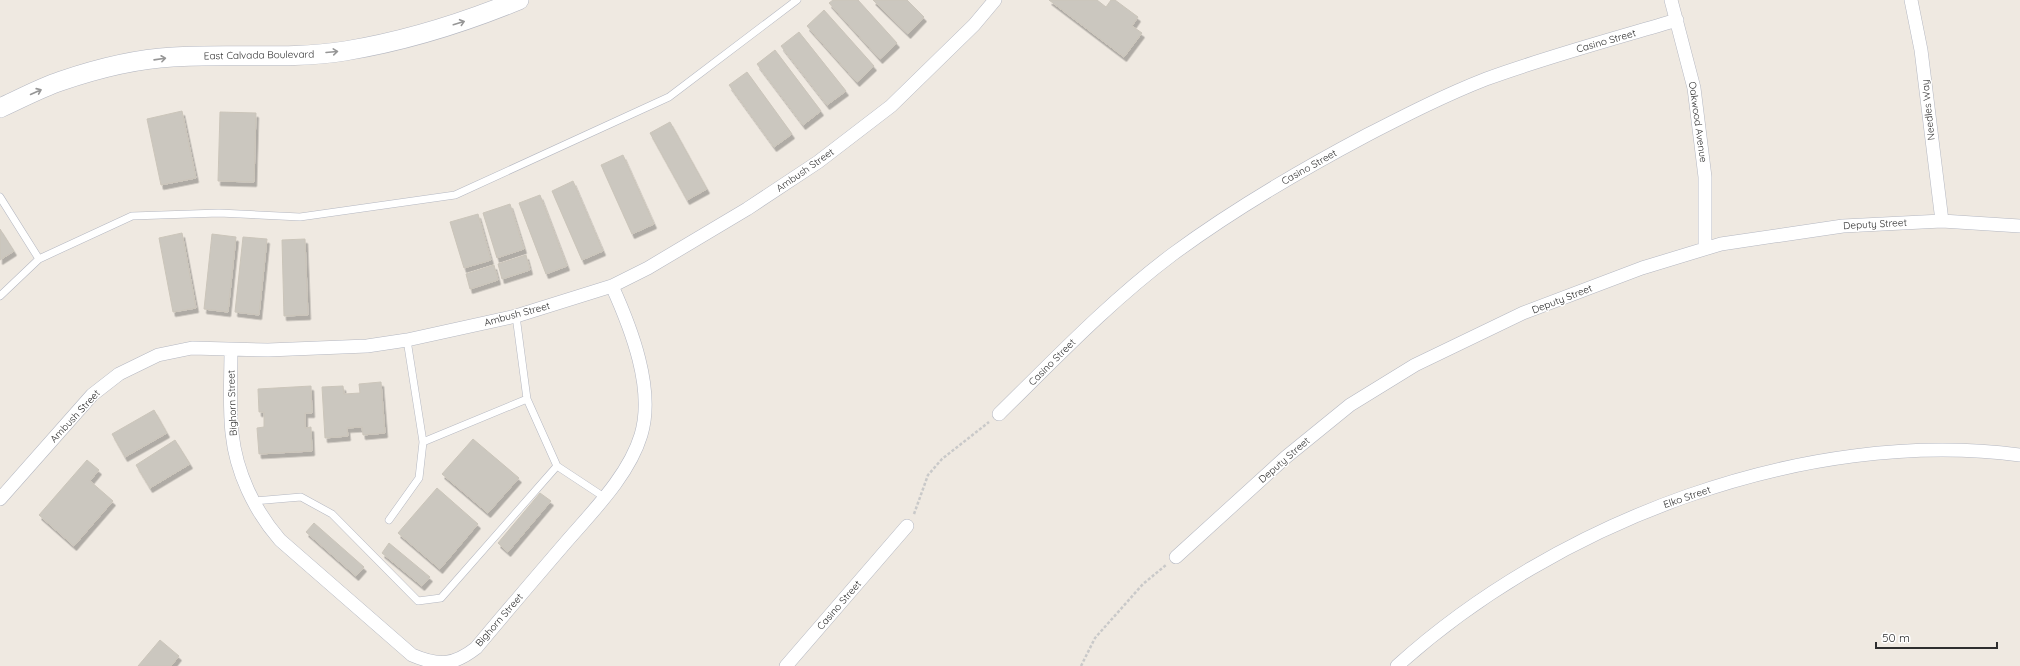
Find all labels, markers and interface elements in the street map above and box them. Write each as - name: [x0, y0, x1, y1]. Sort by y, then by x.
- one-way arrow: [452, 19, 465, 26]
- street label: Casino Street: [1575, 26, 1638, 56]
- street label: East Calvada Boulevard: [204, 48, 314, 62]
- one-way arrow: [325, 49, 338, 56]
- one-way arrow: [154, 55, 167, 63]
- street label: Needles Way: [1918, 79, 1938, 141]
- street label: Oakwood Avenue: [1686, 81, 1710, 164]
- one-way arrow: [29, 88, 41, 95]
- street label: Ambush Street: [774, 145, 837, 195]
- street label: Casino Street: [1279, 146, 1339, 188]
- street label: Deputy Street: [1843, 216, 1908, 232]
- street label: Deputy Street: [1530, 281, 1595, 317]
- street label: Ambush Street: [483, 299, 552, 329]
- street label: Casino Street: [1026, 335, 1079, 388]
- street label: Bighorn Street: [224, 369, 240, 436]
- street label: Ambush Street: [47, 386, 103, 445]
- street label: Deputy Street: [1256, 434, 1313, 486]
- street label: Elko Street: [1662, 483, 1713, 511]
- street label: Casino Street: [814, 577, 864, 632]
- street label: Bighorn Street: [472, 590, 526, 649]
- scale bar: [1876, 624, 1997, 650]
- text: 50 m: [1882, 630, 1910, 645]

